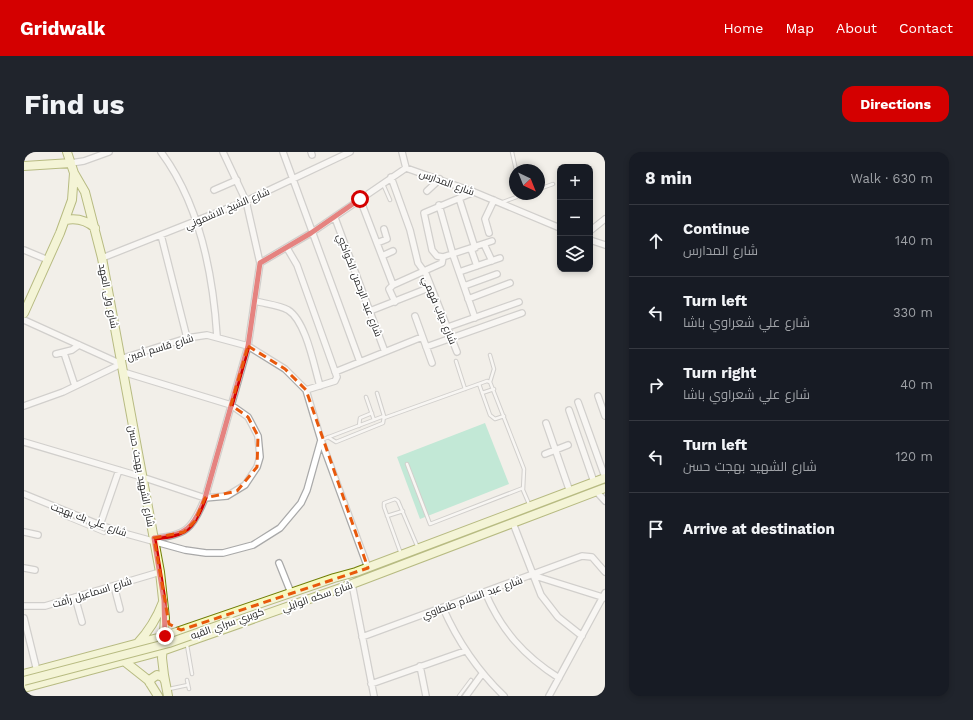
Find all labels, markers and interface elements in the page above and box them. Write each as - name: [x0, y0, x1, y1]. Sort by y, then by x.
- text: Gridwalk: [20, 17, 105, 40]
- text: Home: [723, 20, 763, 36]
- text: Map: [785, 20, 814, 36]
- text: About: [836, 20, 877, 36]
- text: Contact: [899, 20, 953, 36]
- button: Directions: [842, 86, 949, 122]
- text: Find us: [24, 88, 124, 121]
- north arrow: [509, 164, 545, 200]
- map controls: [557, 164, 593, 272]
- button: +: [557, 164, 593, 200]
- street label: شارع المدارس: [417, 167, 476, 198]
- text: 8 min: [645, 168, 692, 188]
- text: Walk · 630 m: [850, 171, 933, 186]
- street label: شارع الشيخ الاشموني: [183, 186, 272, 233]
- route start: [351, 190, 369, 208]
- button: −: [557, 200, 593, 236]
- text: Continue: [683, 220, 750, 238]
- icon: ahead: [645, 230, 667, 252]
- street label: شارع عبد الرحمن الكواكبي: [333, 232, 384, 339]
- text: 140 m: [895, 233, 933, 248]
- button: layers: [557, 236, 593, 272]
- text: شارع المدارس: [683, 243, 758, 258]
- street label: شارع ولى العهد: [96, 263, 120, 330]
- street label: شارع دياب فهمي: [418, 275, 459, 347]
- text: Turn left: [683, 292, 747, 310]
- icon: left: [645, 302, 667, 324]
- text: 330 m: [893, 305, 933, 320]
- text: شارع علي شعراوي باشا: [683, 315, 810, 330]
- street label: شارع قاسم أمين: [125, 331, 195, 365]
- text: Turn right: [683, 364, 756, 382]
- icon: right: [645, 374, 667, 396]
- text: 40 m: [900, 377, 933, 392]
- text: شارع علي شعراوي باشا: [683, 387, 810, 402]
- street label: شارع الشهيد بهجت حسن: [125, 425, 157, 528]
- text: Turn left: [683, 436, 747, 454]
- icon: left: [645, 446, 667, 468]
- text: 120 m: [895, 449, 933, 464]
- text: شارع الشهيد بهجت حسن: [683, 459, 817, 474]
- street label: شارع علي بك بهجت: [49, 501, 128, 540]
- icon: arrive: [645, 518, 667, 540]
- text: Arrive at destination: [683, 520, 835, 538]
- street label: شارع اسماعيل رأفت: [51, 574, 133, 611]
- street label: شارع عبد السلام طنطاوي: [420, 574, 525, 623]
- street label: شارع سكه الوايلي: [280, 579, 355, 616]
- street label: كوبري سراي القبه: [189, 606, 266, 643]
- route end: [156, 627, 174, 645]

